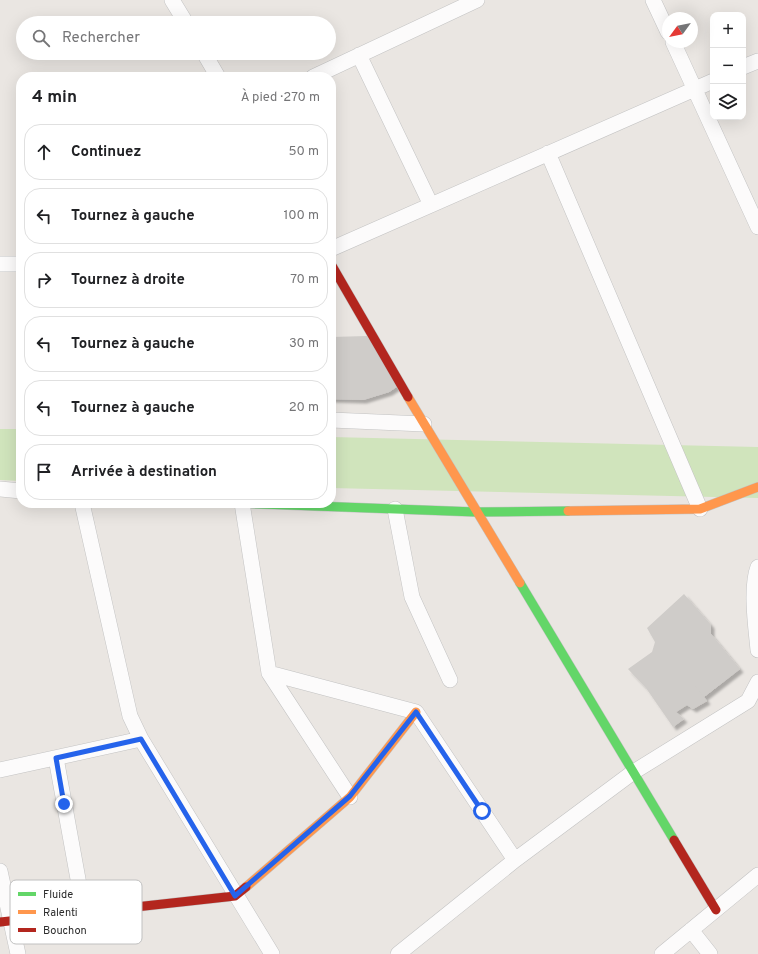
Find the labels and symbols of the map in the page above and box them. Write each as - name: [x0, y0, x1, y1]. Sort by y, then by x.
- north arrow: [662, 12, 698, 48]
- route end: [55, 795, 73, 813]
- route start: [473, 802, 491, 820]
- legend: [10, 880, 142, 944]
- text: Fluide: [43, 888, 73, 902]
- text: Ralenti: [43, 906, 78, 920]
- text: Bouchon: [43, 924, 87, 938]

